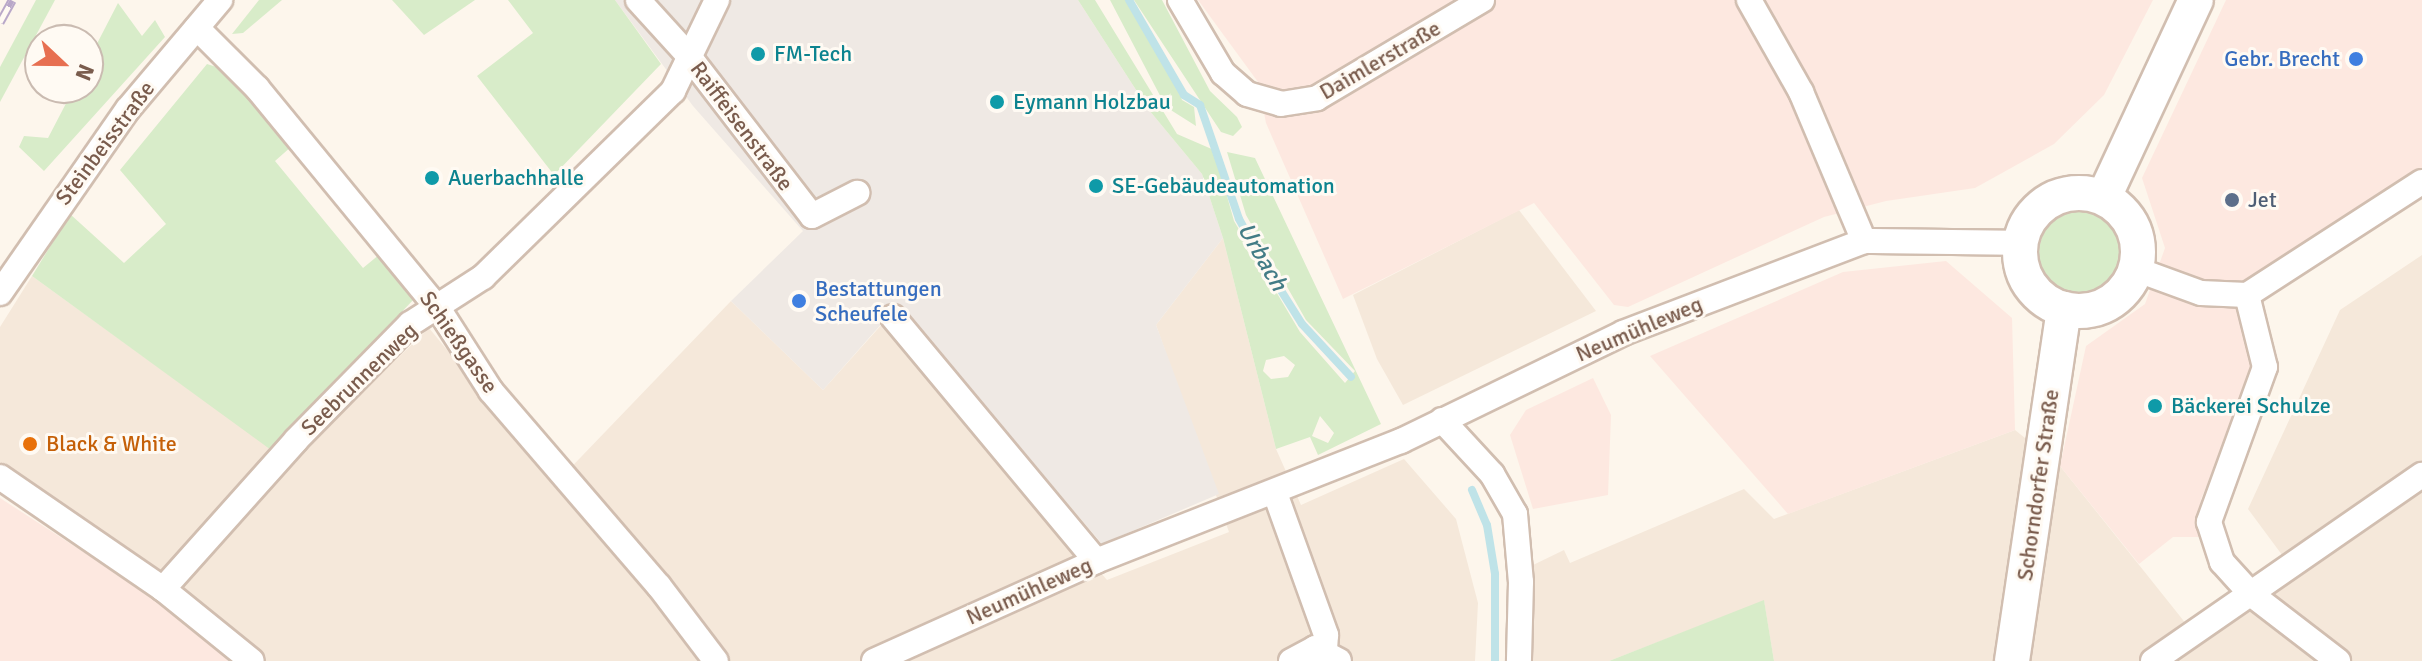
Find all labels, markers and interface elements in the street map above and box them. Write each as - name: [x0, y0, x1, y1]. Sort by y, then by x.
- street label: Daimlerstraße: [1315, 15, 1445, 105]
- north arrow: [24, 24, 104, 104]
- place label: FM-Tech: [774, 41, 852, 67]
- marker: FM-Tech: [749, 45, 767, 63]
- place label: Gebr. Brecht: [2224, 46, 2340, 72]
- marker: Gebr. Brecht: [2347, 50, 2365, 68]
- street label: Raiffeisenstraße: [685, 56, 799, 196]
- text: N: [69, 60, 100, 85]
- street label: Steinbeisstraße: [50, 76, 160, 210]
- place label: Eymann Holzbau: [1013, 89, 1171, 115]
- marker: Eymann Holzbau: [988, 93, 1006, 111]
- place label: Auerbachhalle: [448, 165, 584, 191]
- marker: Auerbachhalle: [423, 169, 441, 187]
- place label: SE-Gebäudeautomation: [1112, 173, 1335, 199]
- marker: SE-Gebäudeautomation: [1087, 177, 1105, 195]
- place label: Jet: [2248, 187, 2277, 213]
- marker: Jet: [2223, 191, 2241, 209]
- water label: Urbach: [1231, 218, 1293, 296]
- place label: Bestattungen Scheufele: [815, 275, 942, 326]
- street label: Schießgasse: [414, 286, 504, 398]
- street label: Neumühleweg: [1572, 291, 1706, 367]
- marker: Bestattungen Scheufele: [790, 292, 808, 310]
- street label: Seebrunnenweg: [296, 317, 422, 441]
- street label: Schorndorfer Straße: [2012, 388, 2064, 582]
- place label: Bäckerei Schulze: [2171, 393, 2331, 419]
- marker: Bäckerei Schulze: [2146, 397, 2164, 415]
- place label: Black & White: [46, 431, 177, 457]
- marker: Black & White: [21, 435, 39, 453]
- street label: Neumühleweg: [962, 552, 1096, 630]

